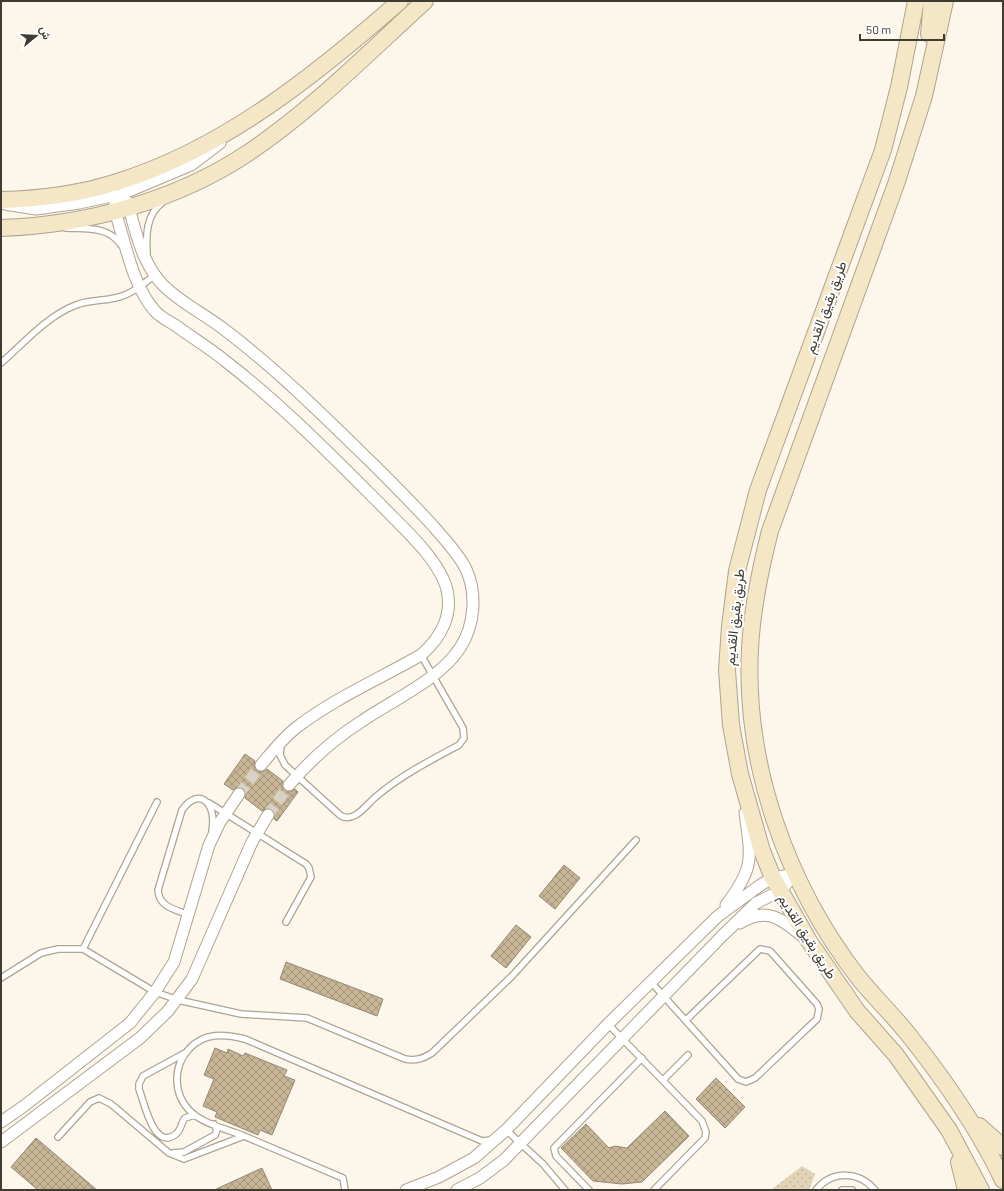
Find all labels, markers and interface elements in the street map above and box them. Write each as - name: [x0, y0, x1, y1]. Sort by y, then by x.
- north arrow: [16, 16, 56, 56]
- scale bar: [860, 16, 944, 42]
- text: 50 m: [866, 22, 891, 36]
- text: ش: [37, 24, 54, 41]
- street label: طريق بقيق القديم: [800, 258, 851, 356]
- street label: طريق بقيق القديم: [720, 568, 749, 666]
- street label: طريق بقيق القديم: [774, 890, 841, 982]

